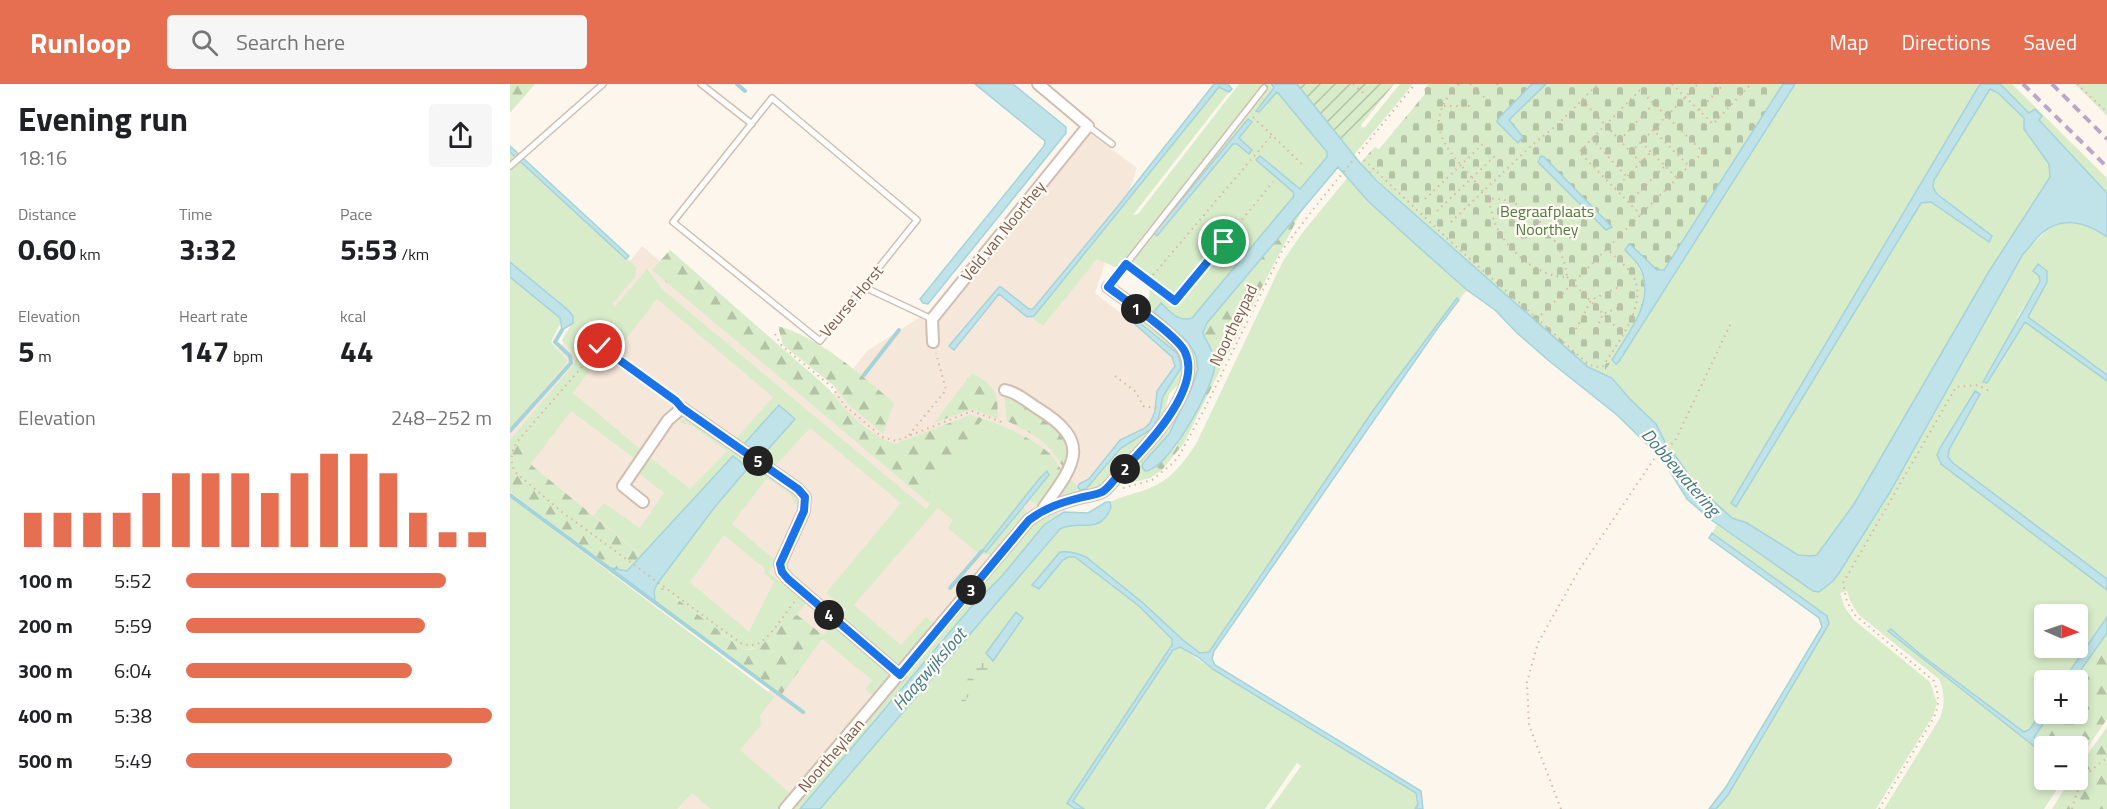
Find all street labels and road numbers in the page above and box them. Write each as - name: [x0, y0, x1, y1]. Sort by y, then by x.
- street label: Veld van Noorthey: [955, 175, 1051, 286]
- street label: Veurse Horst: [814, 259, 889, 342]
- street label: Noortheypad: [1203, 280, 1263, 370]
- street label: Noortheylaan: [792, 713, 870, 797]

